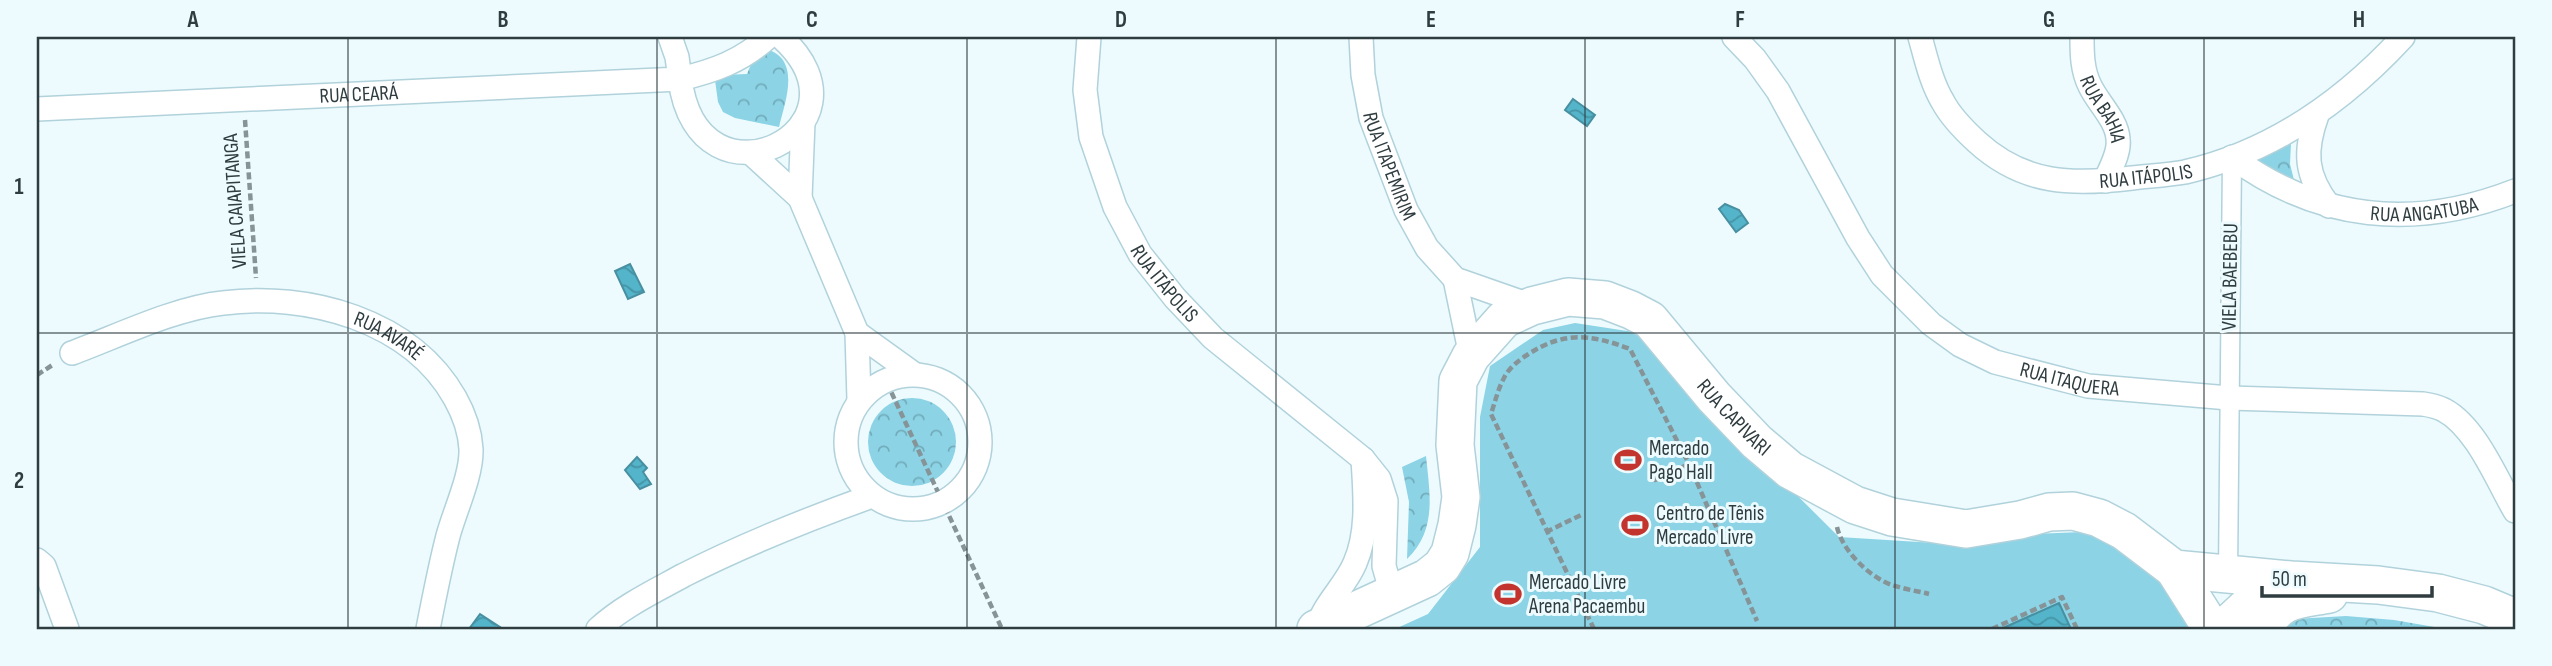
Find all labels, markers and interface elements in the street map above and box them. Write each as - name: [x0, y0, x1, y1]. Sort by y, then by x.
- text: A: [187, 6, 200, 34]
- text: B: [498, 6, 509, 34]
- text: C: [806, 6, 818, 34]
- text: D: [1115, 6, 1127, 34]
- text: E: [1426, 6, 1436, 34]
- text: F: [1735, 6, 1745, 34]
- text: G: [2043, 6, 2055, 34]
- text: H: [2353, 6, 2365, 34]
- street label: RUA BAHIA: [2074, 72, 2131, 145]
- street label: RUA CEARÁ: [319, 80, 399, 108]
- street label: RUA ITAPEMIRIM: [1358, 110, 1422, 225]
- street label: VIELA CAIAPITANGA: [218, 132, 252, 269]
- street label: RUA ITÁPOLIS: [2098, 158, 2195, 193]
- text: 1: [14, 173, 24, 201]
- street label: RUA ANGATUBA: [2369, 191, 2481, 227]
- street label: VIELA BAEBEBU: [2217, 223, 2243, 331]
- street label: RUA ITÁPOLIS: [1125, 241, 1204, 327]
- street label: RUA AVARÉ: [351, 306, 429, 366]
- street label: RUA ITAQUERA: [2017, 356, 2121, 401]
- street label: RUA CAPIVARI: [1692, 374, 1776, 461]
- place label: Mercado Pago Hall: [1649, 436, 1713, 485]
- sports icon: Mercado Pago Hall: [1613, 445, 1643, 475]
- text: 2: [14, 467, 24, 495]
- place label: Centro de Tênis Mercado Livre: [1656, 501, 1764, 550]
- sports icon: Centro de Tênis Mercado Livre: [1620, 510, 1650, 540]
- scale bar: [2262, 554, 2431, 598]
- text: 50 m: [2272, 567, 2307, 592]
- place label: Mercado Livre Arena Pacaembu: [1528, 570, 1645, 619]
- sports icon: Mercado Livre Arena Pacaembu: [1493, 579, 1523, 609]

